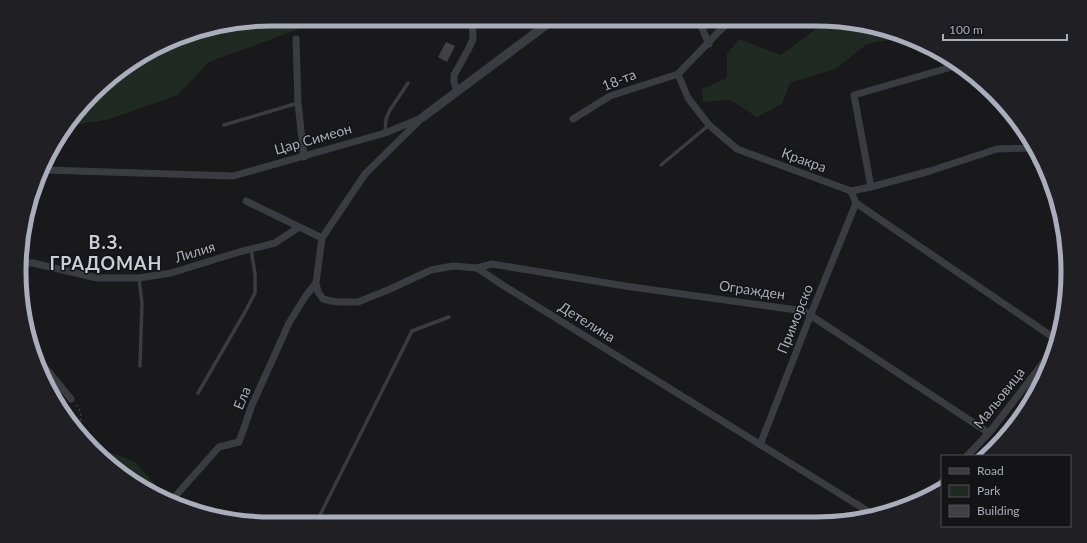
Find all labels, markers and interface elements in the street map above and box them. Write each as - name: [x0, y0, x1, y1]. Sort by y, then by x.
- scale bar: [943, 16, 1067, 42]
- text: 100 m: [949, 22, 983, 37]
- street label: 18-та: [599, 65, 638, 94]
- street label: Цар Симеон: [272, 119, 354, 158]
- street label: Кракра: [780, 144, 829, 175]
- district label: В.З. ГРАДОМАН: [50, 231, 162, 274]
- street label: Лилия: [172, 237, 217, 266]
- street label: Огражден: [718, 276, 786, 303]
- street label: Приморско: [773, 282, 816, 356]
- street label: Детелина: [556, 298, 619, 346]
- street label: Мальовица: [969, 364, 1028, 432]
- street label: Ела: [229, 384, 254, 412]
- legend: [941, 455, 1071, 527]
- text: Road: [977, 463, 1004, 478]
- text: Park: [977, 483, 1001, 498]
- text: Building: [977, 503, 1020, 518]

